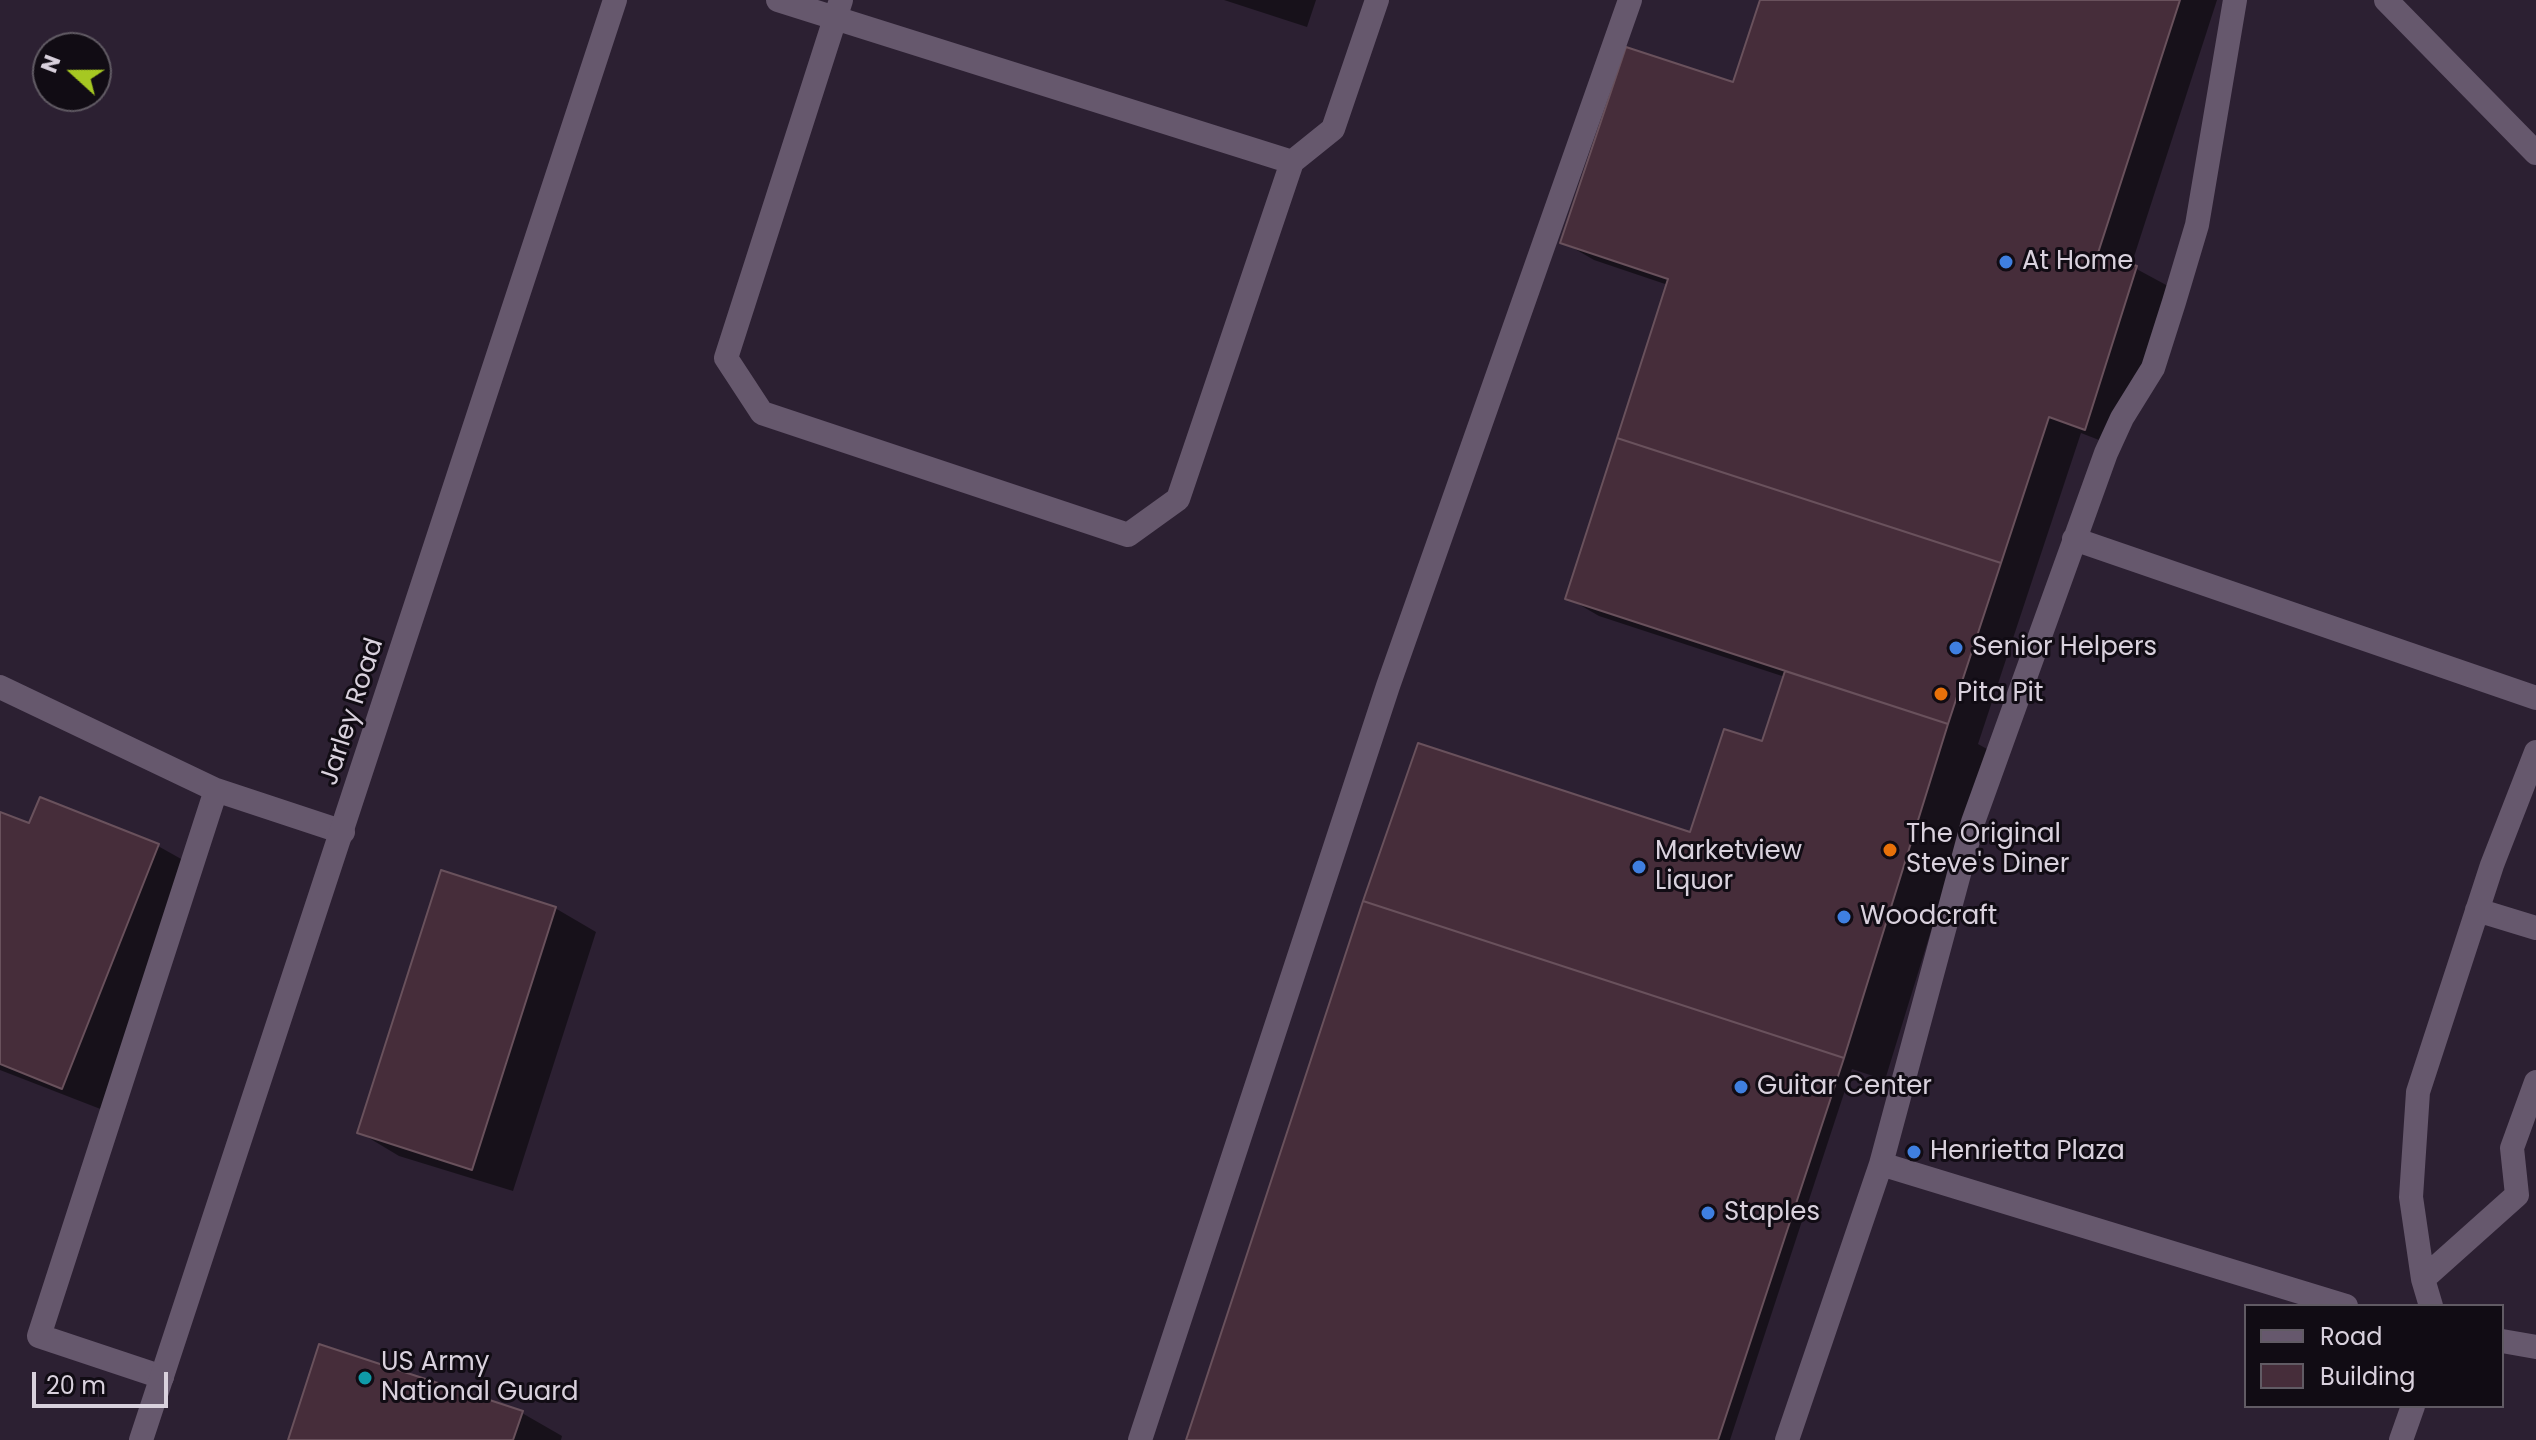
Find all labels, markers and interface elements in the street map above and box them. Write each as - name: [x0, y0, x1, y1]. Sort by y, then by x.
- north arrow: [32, 32, 112, 112]
- text: N: [34, 51, 68, 77]
- place label: At Home: [2022, 246, 2133, 278]
- marker: At Home: [1997, 253, 2015, 271]
- place label: Senior Helpers: [1972, 632, 2157, 664]
- street label: Jarley Road: [315, 635, 391, 789]
- marker: Senior Helpers: [1947, 639, 1965, 657]
- place label: Pita Pit: [1957, 678, 2043, 710]
- marker: Pita Pit: [1932, 685, 1950, 703]
- place label: The Original Steve's Diner: [1906, 819, 2069, 880]
- place label: Marketview Liquor: [1655, 836, 1802, 898]
- marker: The Original Steve's Diner: [1881, 841, 1899, 859]
- marker: Marketview Liquor: [1630, 858, 1648, 876]
- place label: Woodcraft: [1860, 901, 1997, 933]
- marker: Woodcraft: [1835, 908, 1853, 926]
- place label: Guitar Center: [1757, 1071, 1932, 1103]
- marker: Guitar Center: [1732, 1078, 1750, 1096]
- place label: Henrietta Plaza: [1930, 1136, 2125, 1168]
- marker: Henrietta Plaza: [1905, 1143, 1923, 1161]
- place label: Staples: [1724, 1197, 1820, 1229]
- marker: Staples: [1699, 1204, 1717, 1222]
- legend: [2244, 1304, 2504, 1408]
- text: Road: [2320, 1320, 2382, 1353]
- place label: US Army National Guard: [381, 1347, 579, 1408]
- scale bar: [36, 1356, 172, 1406]
- text: Building: [2320, 1360, 2416, 1393]
- text: 20 m: [46, 1369, 106, 1402]
- marker: US Army National Guard: [356, 1369, 374, 1387]

